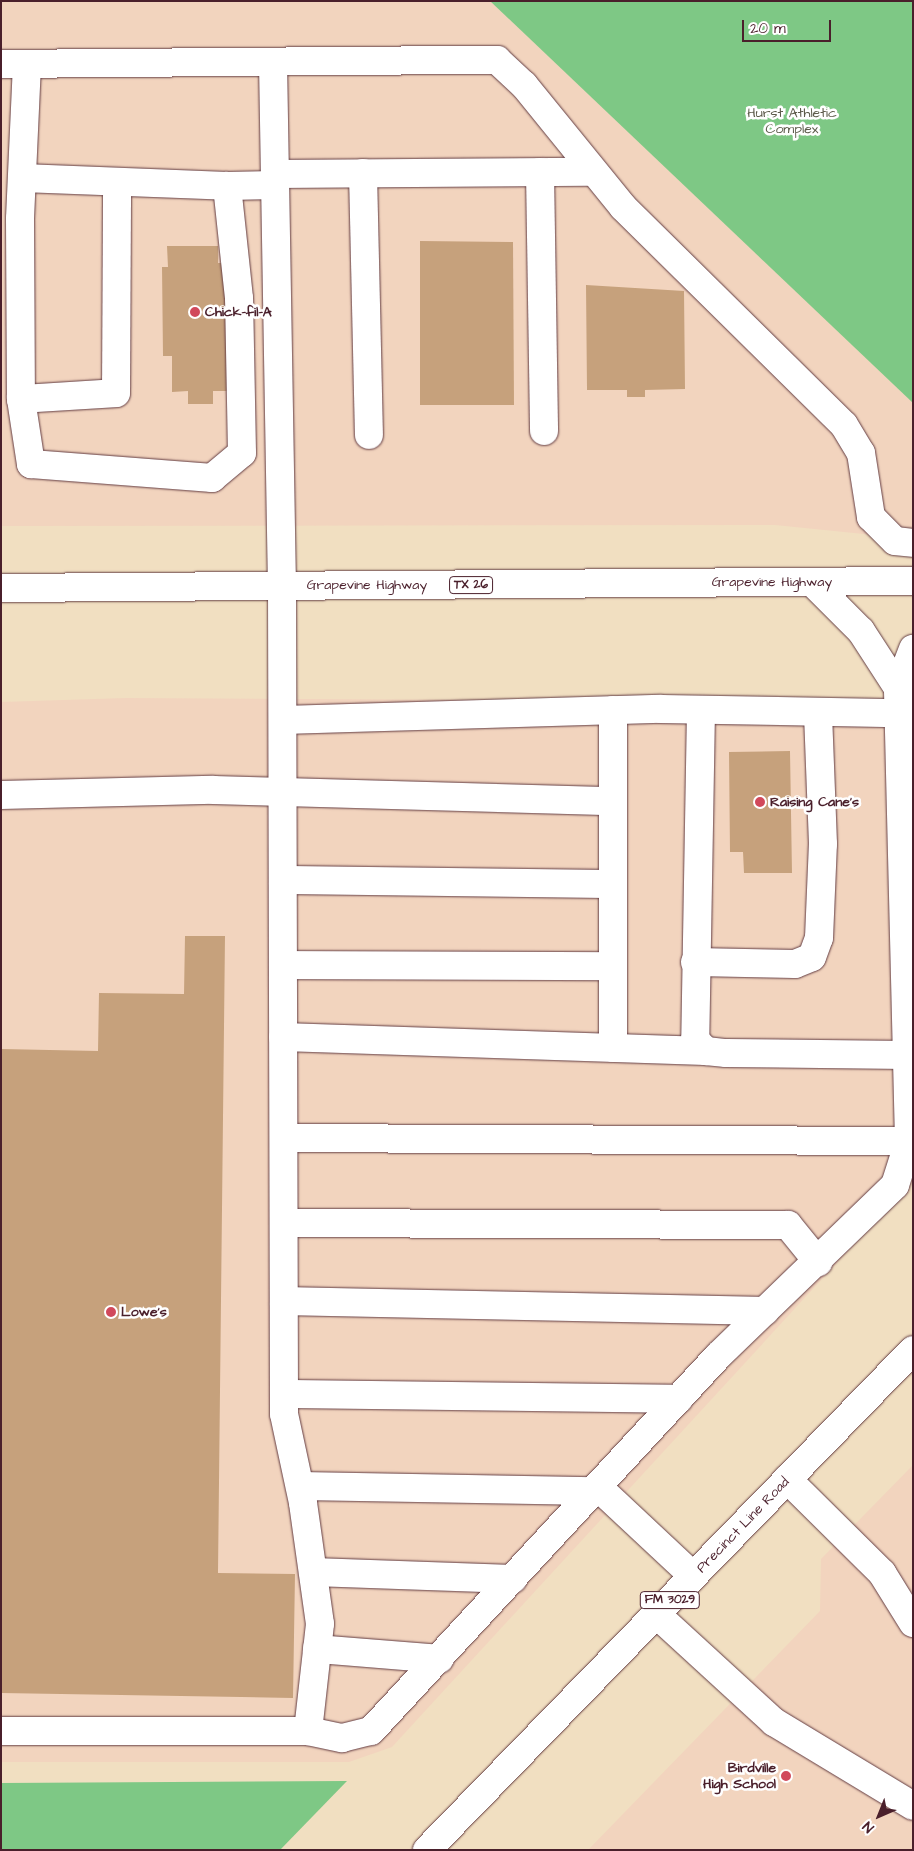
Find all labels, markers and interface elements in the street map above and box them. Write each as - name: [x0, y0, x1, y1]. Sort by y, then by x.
- scale bar: [744, 10, 833, 42]
- text: 20 m: [750, 18, 786, 39]
- park label: Hurst Athletic Complex: [747, 105, 837, 138]
- place label: Chick-fil-A: [205, 304, 272, 320]
- marker: Chick-fil-A: [189, 306, 201, 318]
- street label: Grapevine Highway: [712, 574, 832, 590]
- road number: TX 26: [448, 576, 494, 594]
- street label: Grapevine Highway: [307, 577, 427, 593]
- place label: Raising Cane's: [770, 794, 859, 810]
- marker: Raising Cane's: [754, 796, 766, 808]
- place label: Lowe's: [121, 1304, 167, 1320]
- marker: Lowe's: [105, 1306, 117, 1318]
- street label: Precinct Line Road: [693, 1474, 793, 1576]
- road number: FM 3029: [639, 1590, 701, 1610]
- place label: Birdville High School: [703, 1760, 776, 1792]
- marker: Birdville High School: [780, 1770, 792, 1782]
- north arrow: [854, 1791, 904, 1841]
- text: N: [858, 1817, 879, 1837]

